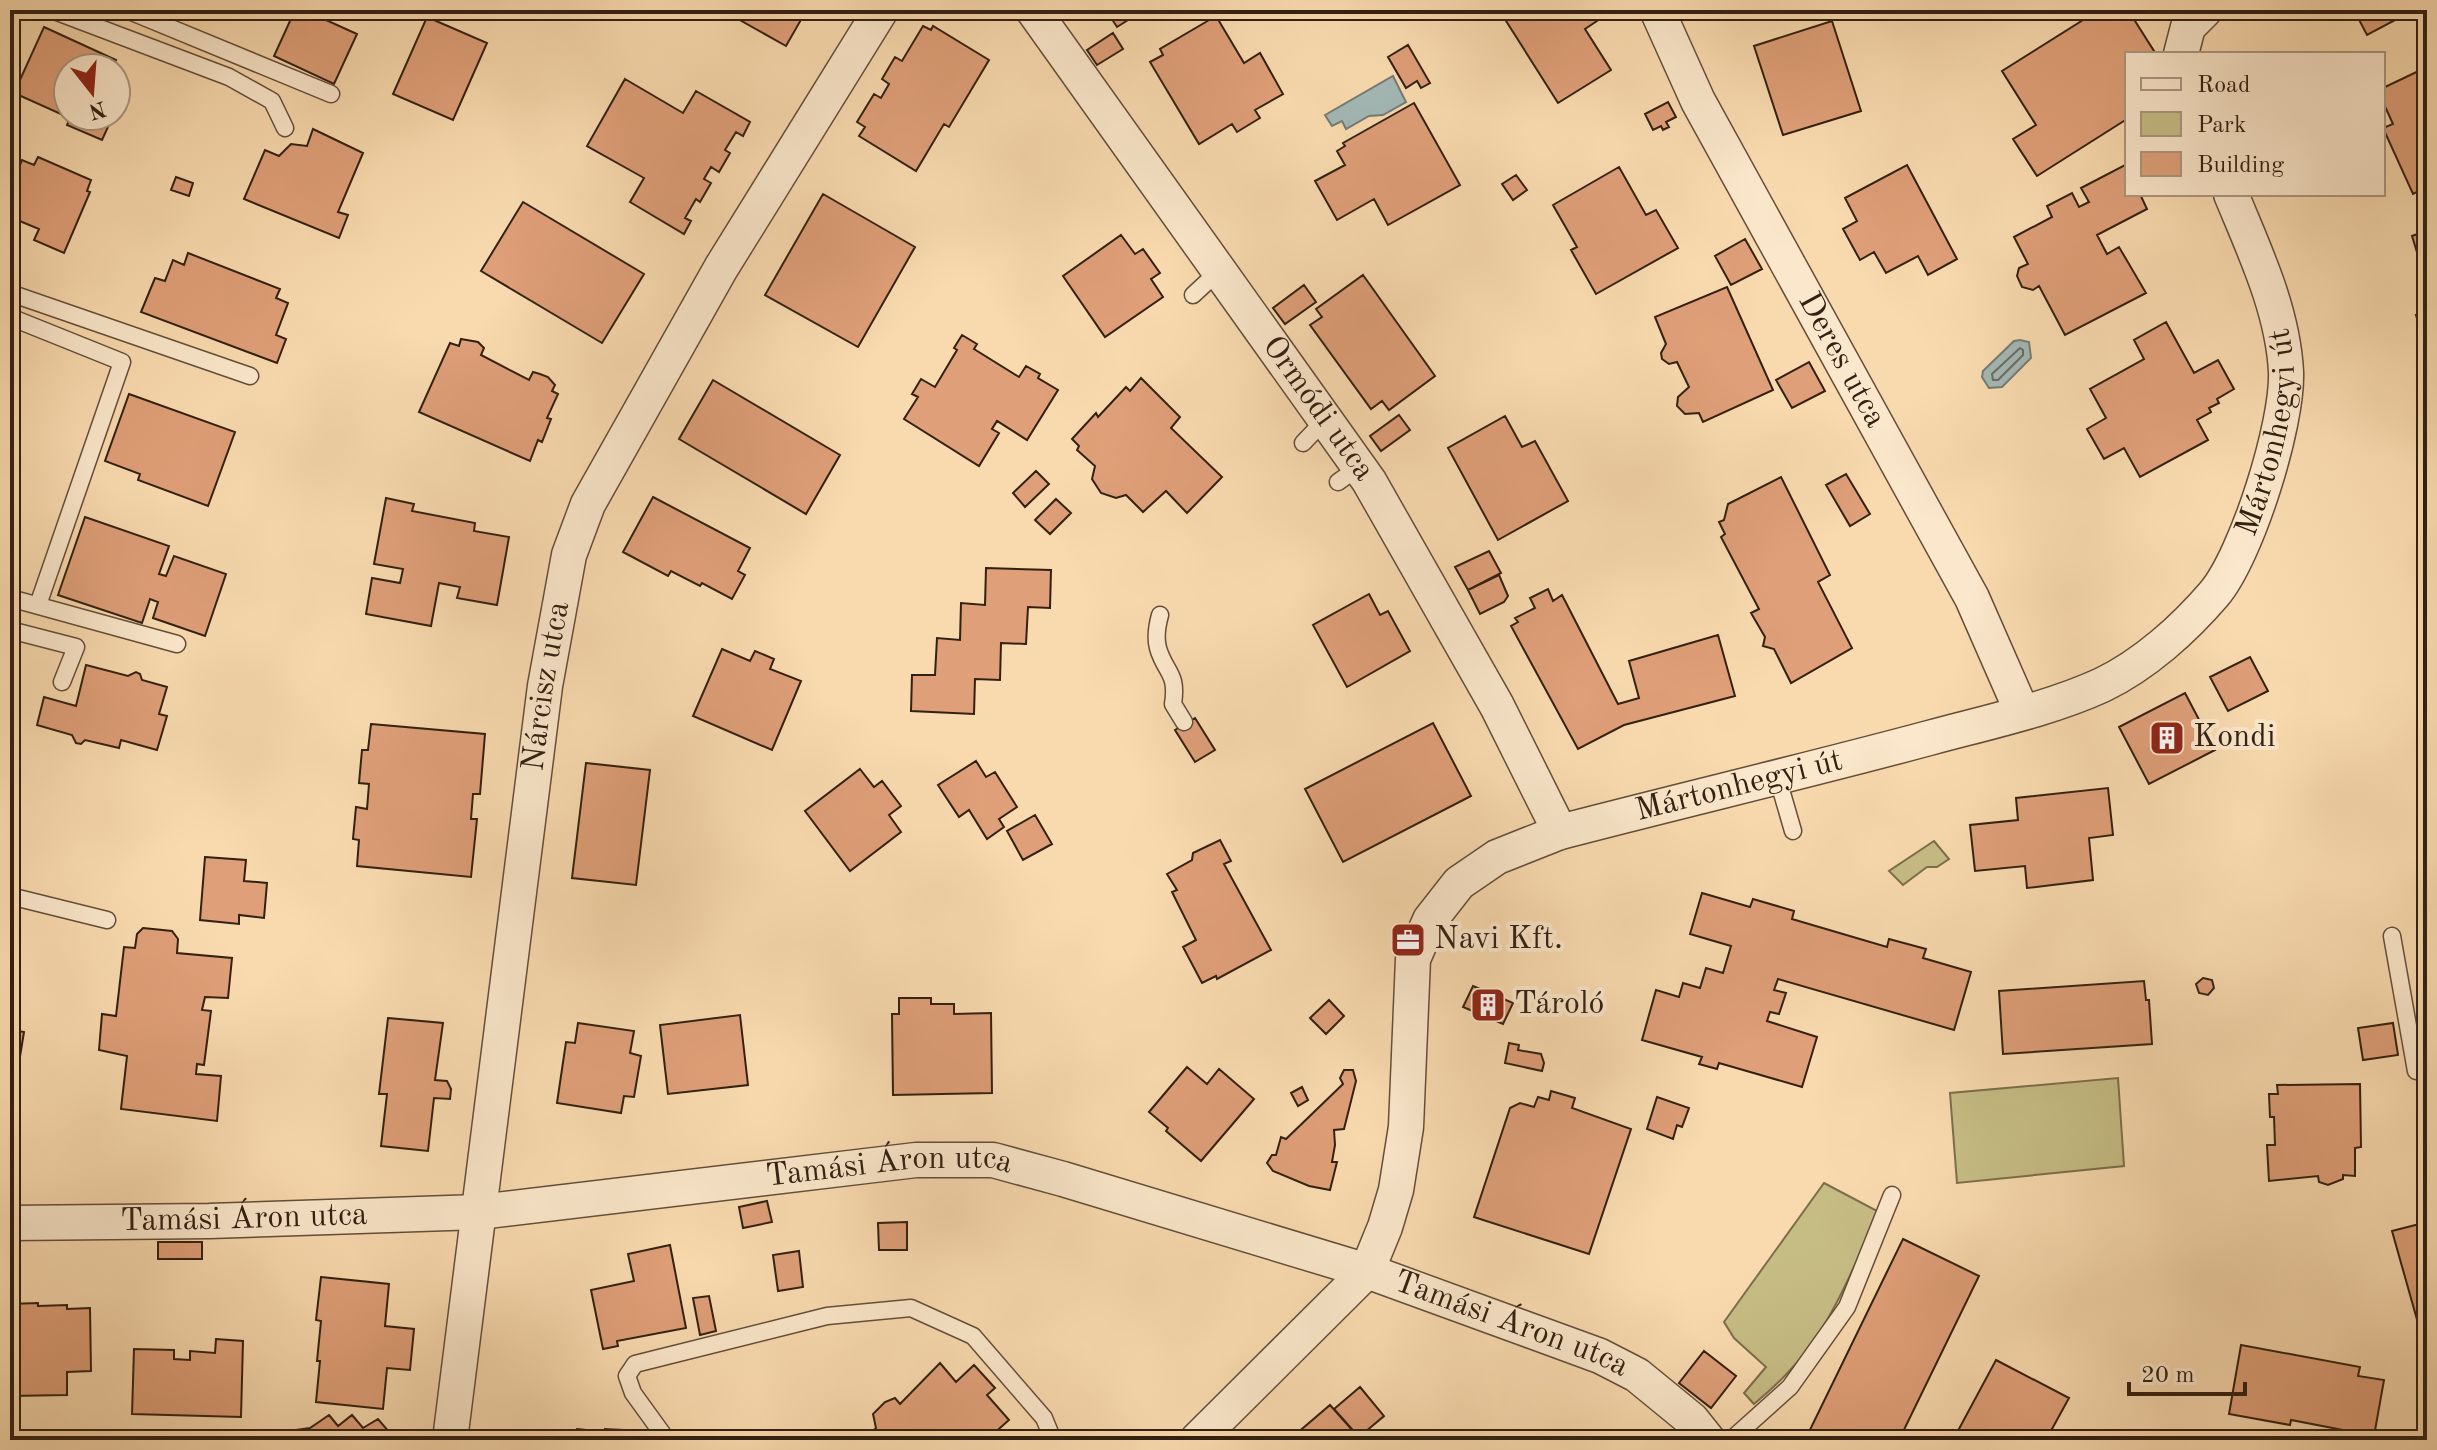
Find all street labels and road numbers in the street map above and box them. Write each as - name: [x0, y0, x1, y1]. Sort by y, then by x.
- street label: Deres utca: [1791, 288, 1891, 433]
- street label: Mártonhegyi út: [2231, 325, 2302, 541]
- street label: Ormódi utca: [1255, 331, 1380, 487]
- street label: Nárcisz utca: [518, 599, 576, 773]
- street label: Mártonhegyi út: [1632, 745, 1846, 828]
- street label: Tamási Áron utca: [764, 1140, 1016, 1194]
- street label: Tamási Áron utca: [120, 1197, 368, 1238]
- street label: Tamási Áron utca: [1390, 1266, 1634, 1384]

